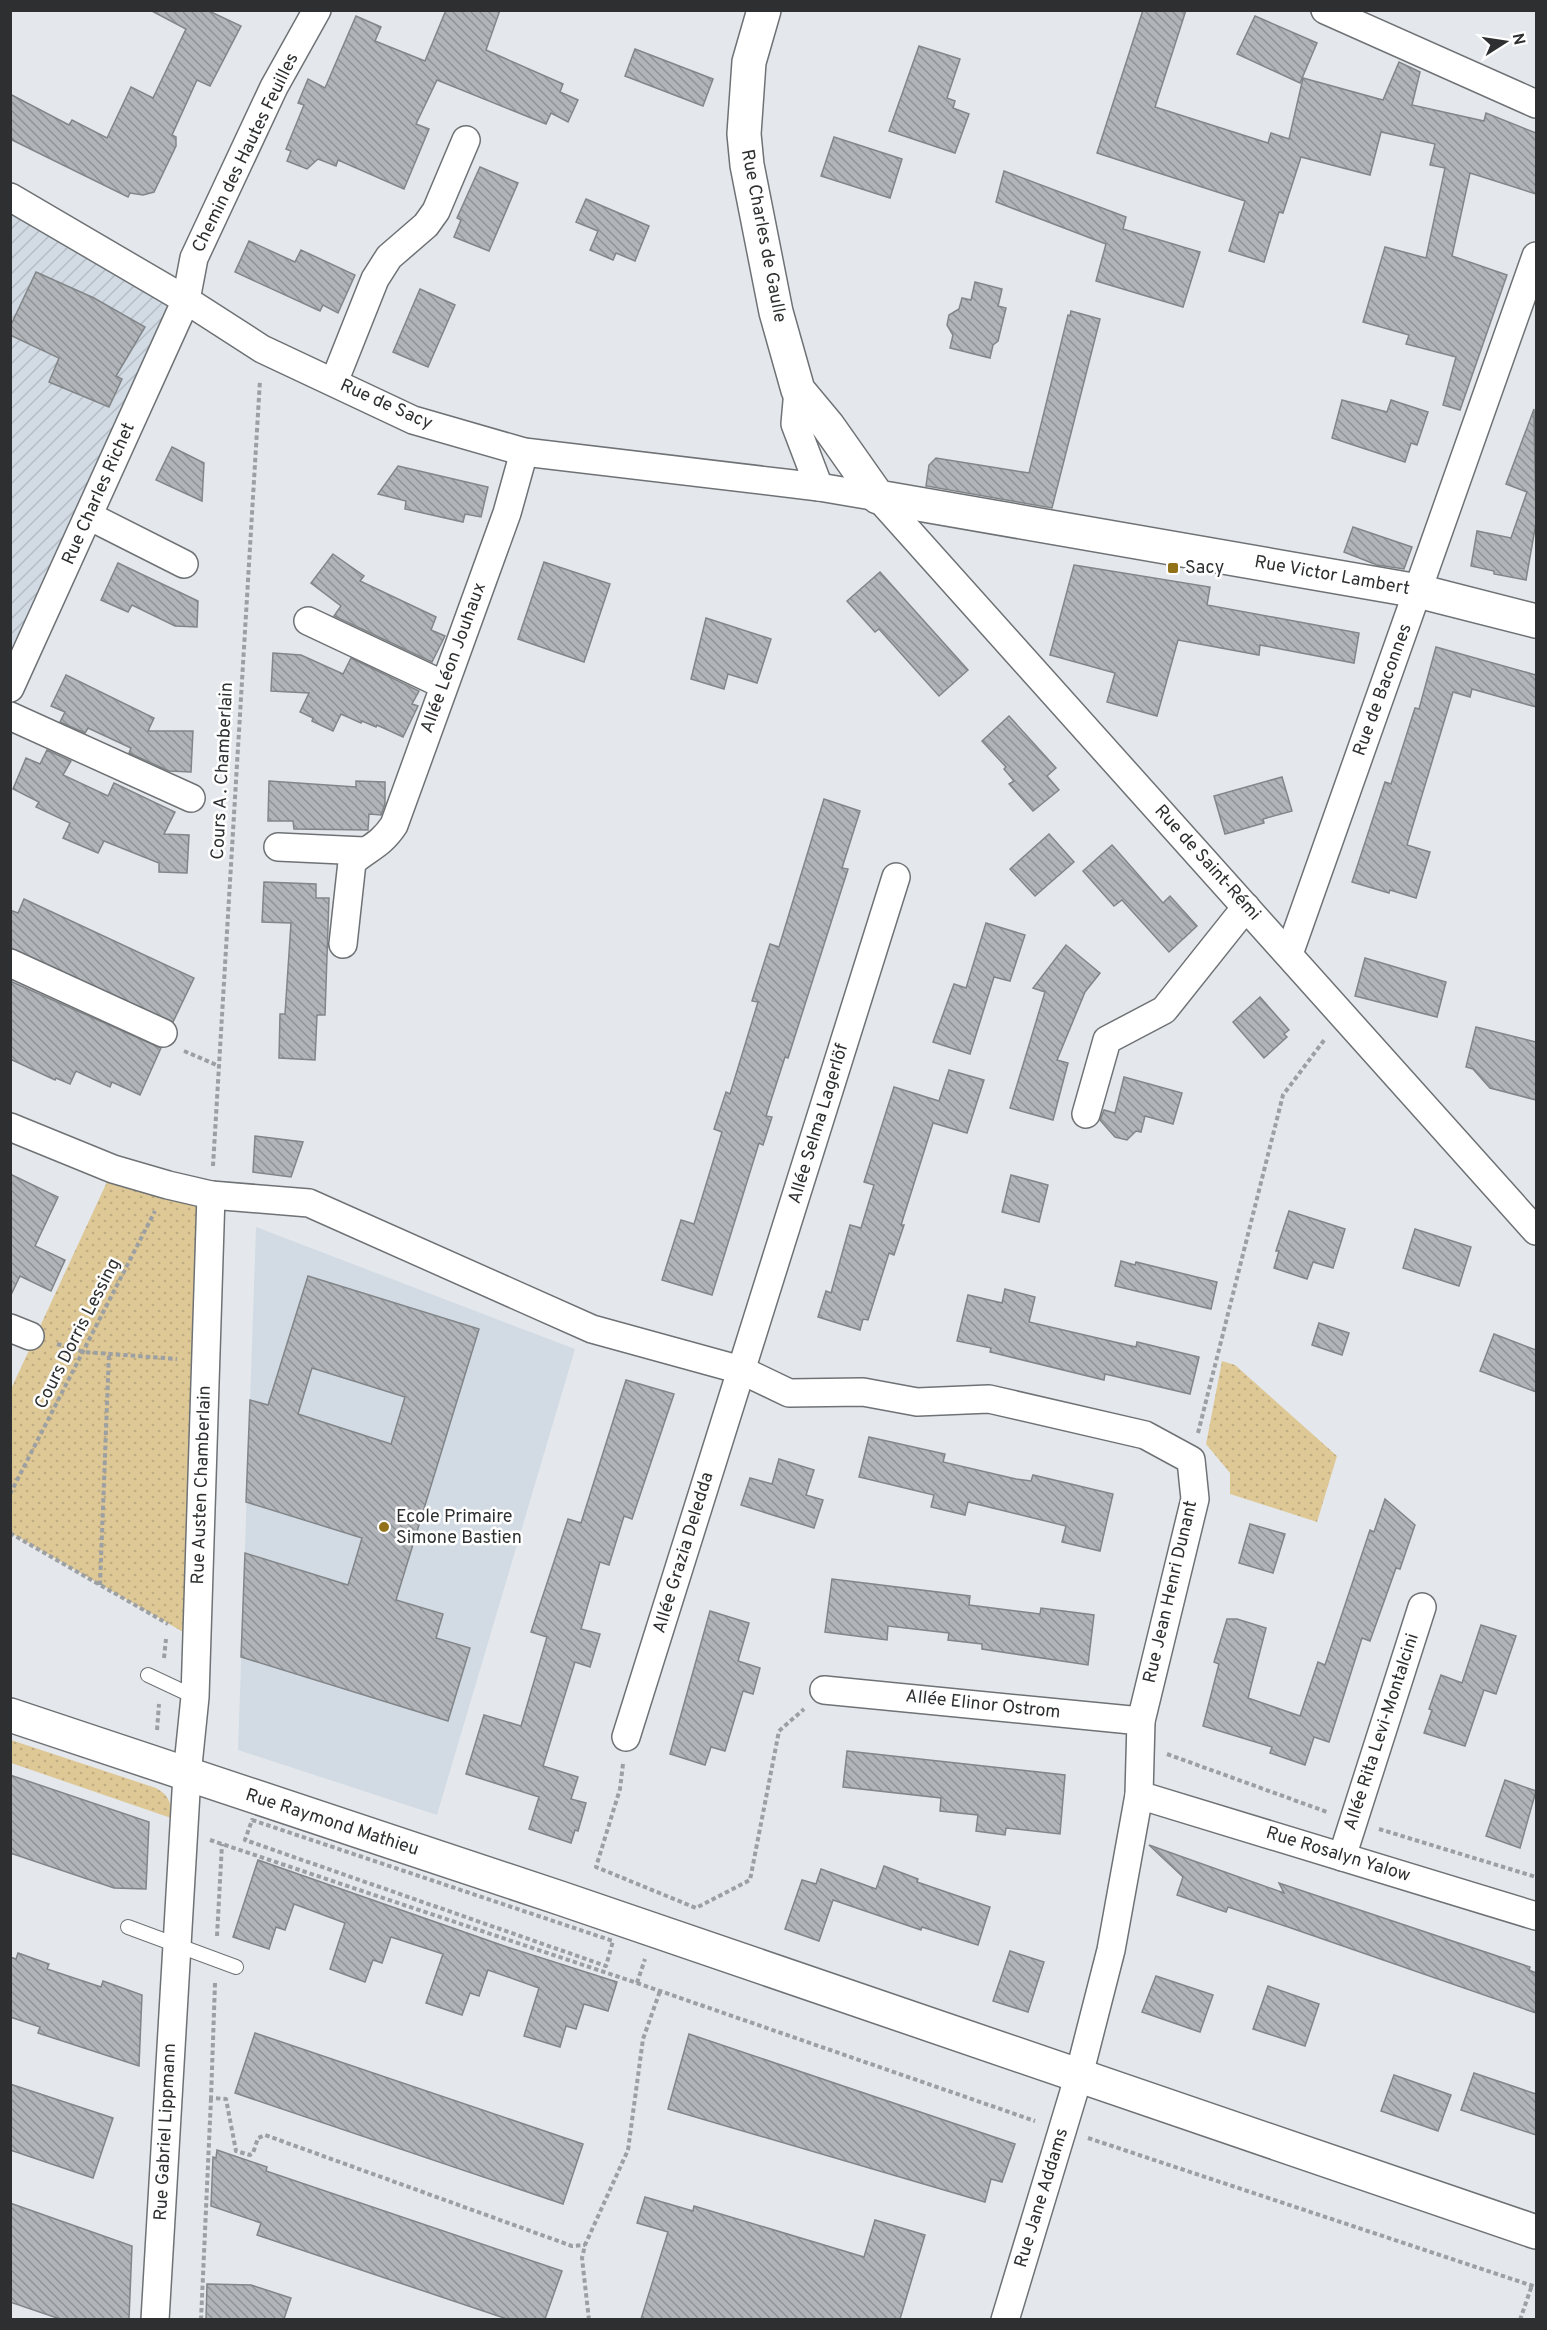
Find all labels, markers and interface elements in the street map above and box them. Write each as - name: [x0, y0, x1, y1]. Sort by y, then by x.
- north arrow: [1475, 12, 1535, 72]
- text: N: [1507, 32, 1529, 47]
- street label: Chemin des Hautes Feuilles: [188, 49, 304, 257]
- street label: Rue Charles de Gaulle: [735, 147, 791, 325]
- street label: Rue de Sacy: [336, 374, 436, 436]
- street label: Rue Charles Richet: [57, 419, 141, 569]
- street label: Rue Victor Lambert: [1253, 551, 1411, 601]
- place label: Sacy: [1185, 557, 1224, 580]
- marker: Sacy: [1166, 561, 1180, 575]
- street label: Allée Léon Jouhaux: [416, 580, 492, 736]
- street label: Rue de Baconnes: [1348, 621, 1418, 759]
- street label: Cours A . Chamberlain: [207, 682, 239, 860]
- street label: Rue de Saint-Rémi: [1149, 800, 1265, 926]
- street label: Allée Selma Lagerlöf: [784, 1041, 854, 1207]
- street label: Cours Dorris Lessing: [30, 1255, 126, 1413]
- street label: Rue Austen Chamberlain: [187, 1385, 217, 1585]
- street label: Allée Grazia Deledda: [649, 1470, 719, 1636]
- street label: Rue Jean Henri Dunant: [1139, 1498, 1203, 1686]
- place label: Ecole Primaire Simone Bastien: [396, 1506, 522, 1550]
- marker: Ecole Primaire Simone Bastien: [377, 1520, 391, 1534]
- street label: Allée Rita Levi-Montalcini: [1339, 1631, 1425, 1833]
- street label: Allée Elinor Ostrom: [904, 1685, 1062, 1725]
- street label: Rue Raymond Mathieu: [242, 1784, 422, 1862]
- street label: Rue Rosalyn Yalow: [1263, 1822, 1413, 1888]
- street label: Rue Gabriel Lippmann: [150, 2043, 182, 2221]
- street label: Rue Jane Addams: [1010, 2126, 1074, 2270]

